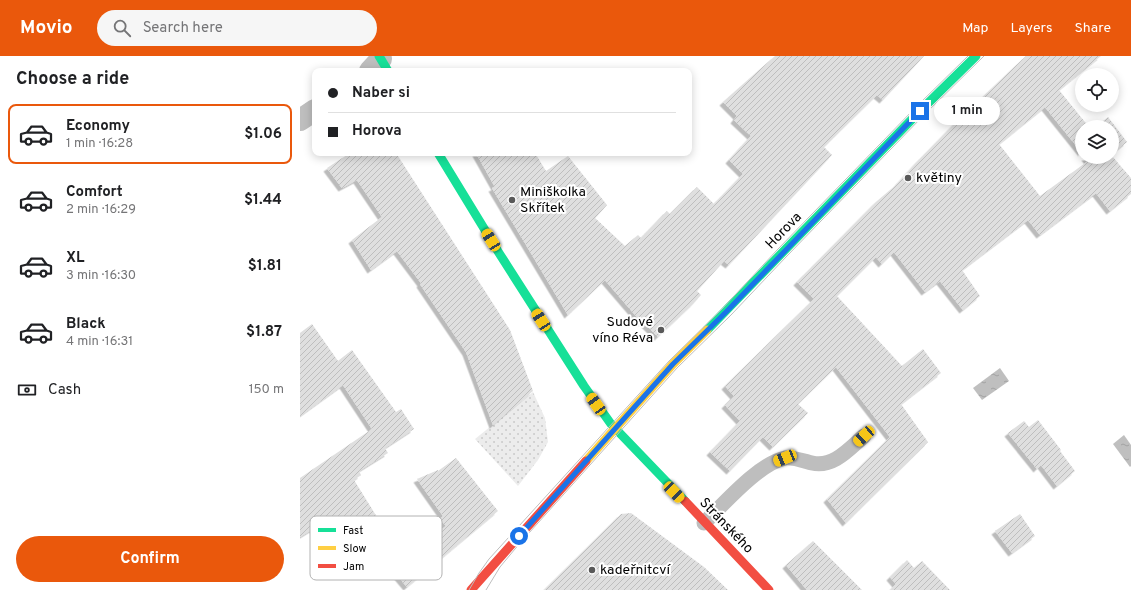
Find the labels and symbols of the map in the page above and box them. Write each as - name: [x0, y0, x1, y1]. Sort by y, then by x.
- callout: 1 min: [934, 97, 1000, 125]
- route end: [911, 102, 929, 120]
- place label: květiny: [916, 170, 962, 187]
- marker: květiny: [903, 173, 913, 183]
- place label: Miniškolka Skřítek: [520, 184, 586, 217]
- marker: Miniškolka Skřítek: [507, 195, 517, 205]
- street label: Horova: [762, 209, 806, 253]
- car: [480, 227, 502, 253]
- car: [529, 307, 553, 333]
- place label: Sudové víno Réva: [592, 314, 653, 347]
- marker: Sudové víno Réva: [656, 325, 666, 335]
- car: [584, 391, 608, 417]
- car: [851, 424, 877, 448]
- car: [772, 448, 798, 468]
- car: [661, 479, 687, 505]
- street label: Stránského: [695, 495, 757, 557]
- legend: [310, 516, 442, 580]
- text: Fast: [343, 524, 363, 538]
- route start: [510, 527, 528, 545]
- text: Slow: [343, 542, 366, 556]
- text: Jam: [343, 560, 364, 574]
- place label: kadeřnitcví: [600, 562, 671, 579]
- marker: kadeřnitcví: [587, 565, 597, 575]

